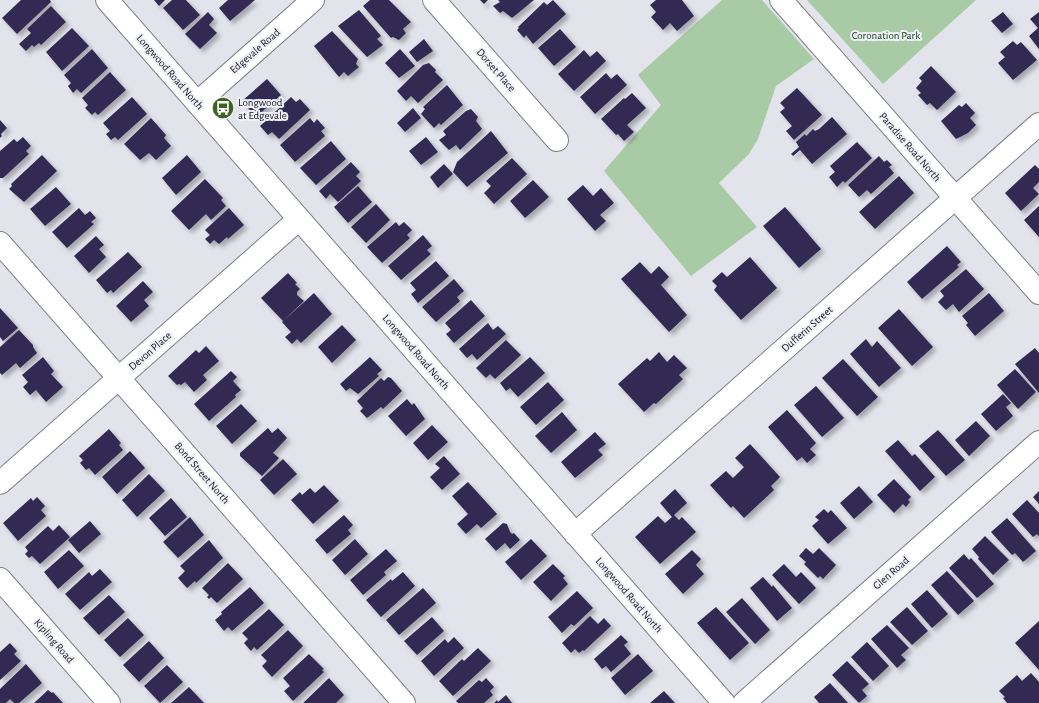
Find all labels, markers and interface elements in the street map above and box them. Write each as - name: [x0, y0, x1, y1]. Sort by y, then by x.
- street label: Edgevale Road: [228, 26, 282, 76]
- park label: Coronation Park: [852, 30, 920, 41]
- street label: Longwood Road North: [135, 32, 205, 112]
- street label: Dorset Place: [474, 46, 518, 94]
- bus stop icon: Longwood at Edgevale: [210, 95, 236, 121]
- place label: Longwood at Edgevale: [238, 97, 287, 121]
- street label: Paradise Road North: [877, 110, 943, 184]
- street label: Dufferin Street: [779, 304, 835, 354]
- street label: Longwood Road North: [381, 312, 451, 392]
- street label: Devon Place: [127, 330, 173, 372]
- street label: Bond Street North: [172, 440, 232, 506]
- street label: Glen Road: [871, 554, 911, 591]
- street label: Longwood Road North: [594, 555, 664, 635]
- street label: Kipling Road: [32, 617, 76, 665]

